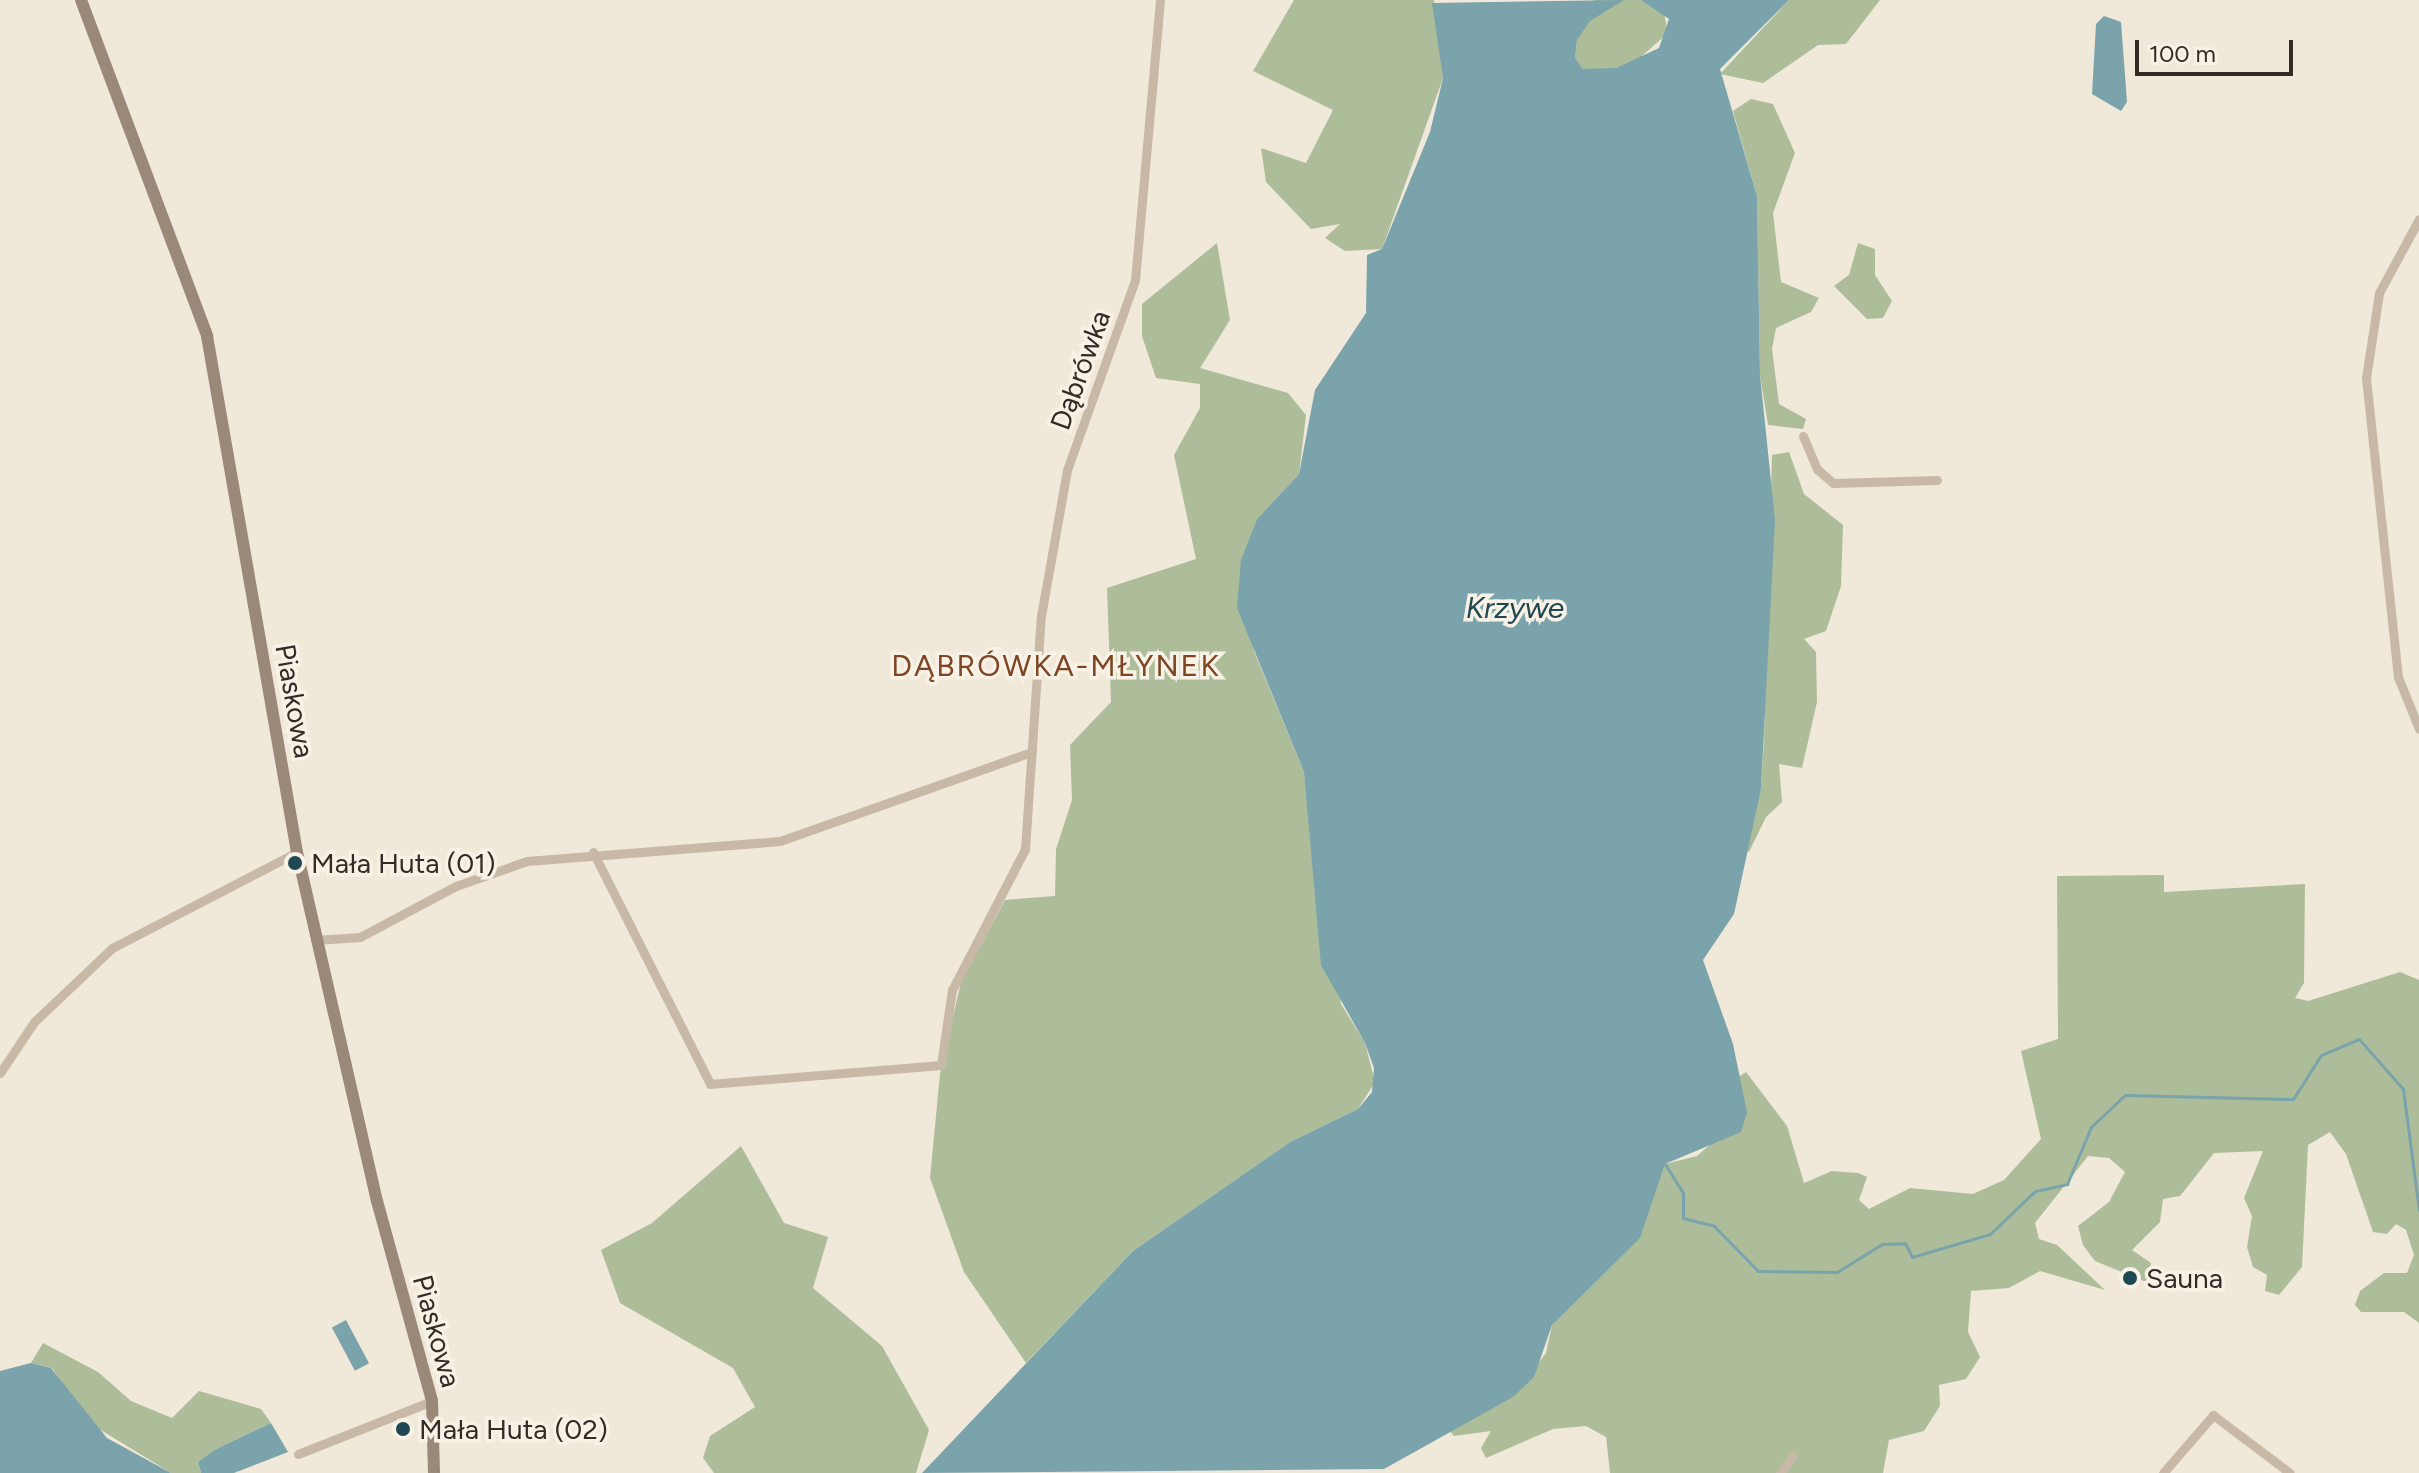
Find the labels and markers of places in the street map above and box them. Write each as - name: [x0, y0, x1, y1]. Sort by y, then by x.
- place label: Mała Huta (01): [311, 846, 496, 880]
- marker: Mała Huta (01): [286, 854, 304, 872]
- place label: Sauna: [2146, 1261, 2223, 1295]
- marker: Sauna: [2121, 1269, 2139, 1287]
- place label: Mała Huta (02): [419, 1412, 608, 1446]
- marker: Mała Huta (02): [394, 1420, 412, 1438]

